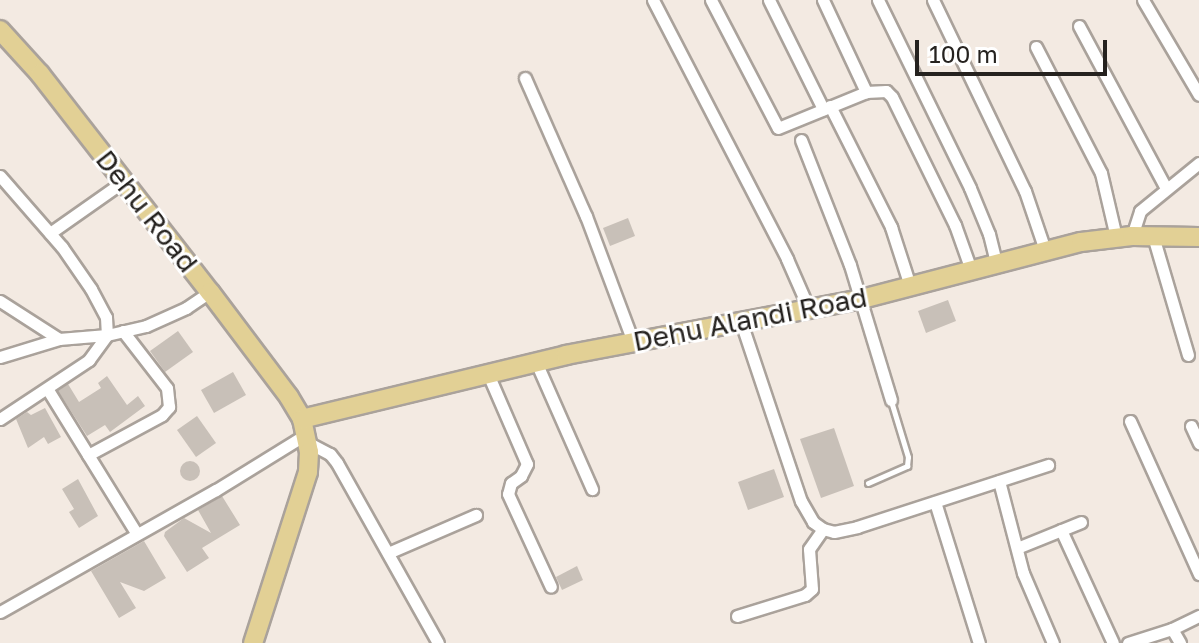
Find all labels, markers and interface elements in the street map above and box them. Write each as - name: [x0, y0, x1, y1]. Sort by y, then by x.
- scale bar: [919, 24, 1111, 74]
- text: 100 m: [929, 39, 998, 68]
- street label: Dehu Road: [89, 143, 205, 279]
- street label: Dehu Alandi Road: [630, 280, 870, 358]

